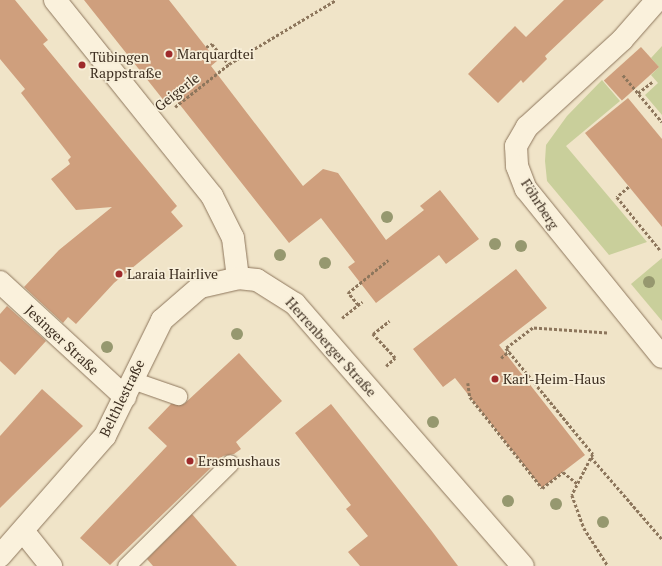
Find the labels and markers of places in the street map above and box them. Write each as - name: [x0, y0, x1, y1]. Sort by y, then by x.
- place label: Marquardtei: [177, 46, 254, 62]
- place label: Tübingen Rappstraße: [90, 49, 162, 82]
- marker: Marquardtei: [164, 49, 174, 59]
- marker: Tübingen Rappstraße: [77, 60, 87, 70]
- place label: Laraia Hairlive: [127, 266, 218, 282]
- marker: Laraia Hairlive: [114, 269, 124, 279]
- place label: Karl-Heim-Haus: [503, 371, 605, 387]
- marker: Karl-Heim-Haus: [490, 374, 500, 384]
- place label: Erasmushaus: [198, 453, 280, 469]
- marker: Erasmushaus: [185, 456, 195, 466]

